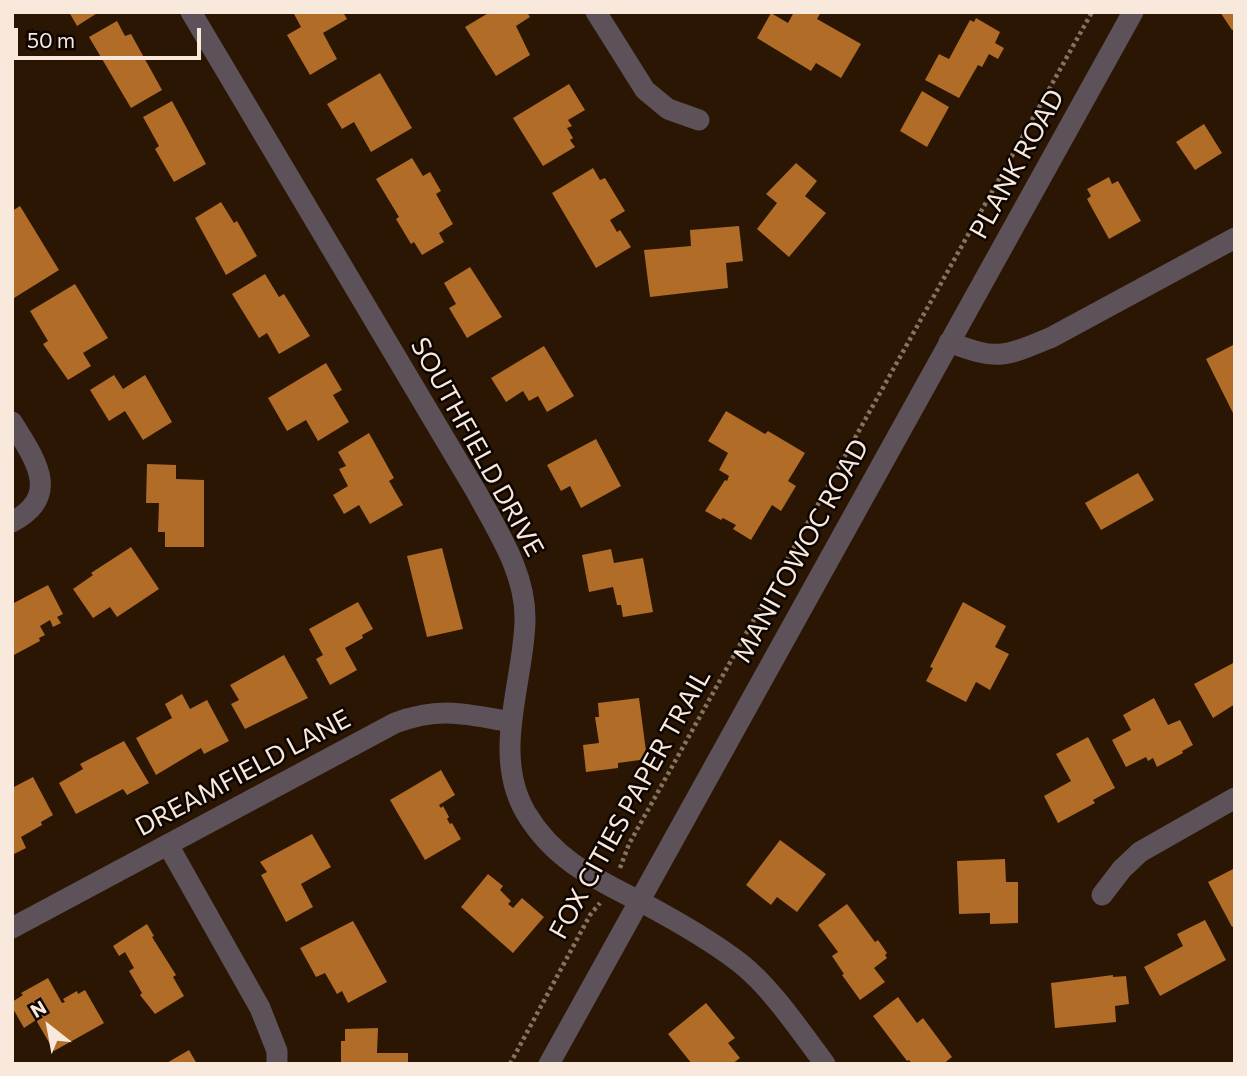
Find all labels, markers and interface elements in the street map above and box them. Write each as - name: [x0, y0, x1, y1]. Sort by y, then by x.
- scale bar: [18, 14, 205, 58]
- text: 50 m: [27, 27, 75, 52]
- street label: PLANK ROAD: [963, 84, 1071, 244]
- street label: SOUTHFIELD DRIVE: [404, 332, 550, 562]
- street label: MANITOWOC ROAD: [727, 434, 875, 668]
- street label: FOX CITIES PAPER TRAIL: [543, 664, 717, 944]
- street label: DREAMFIELD LANE: [130, 703, 356, 843]
- north arrow: [14, 992, 84, 1062]
- text: N: [26, 995, 50, 1022]

